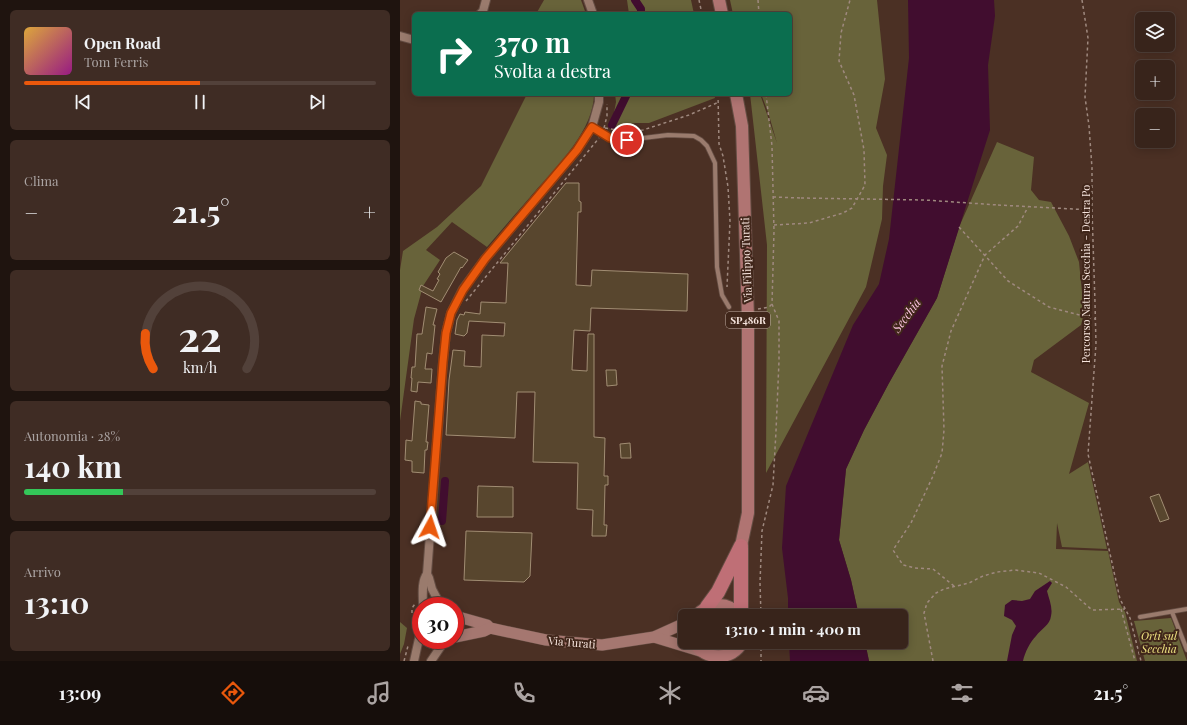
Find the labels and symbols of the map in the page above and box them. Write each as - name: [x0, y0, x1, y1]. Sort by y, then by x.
- pin: [610, 123, 644, 157]
- street label: Percorso Natura Secchia - Destra Po: [1078, 185, 1093, 363]
- street label: Via Filippo Turati: [737, 217, 755, 304]
- water label: Secchia: [887, 295, 924, 336]
- road number: SP486R: [726, 312, 770, 328]
- position arrow: [409, 506, 451, 548]
- speed limit sign: 30: [412, 597, 464, 649]
- park label: Orti sul Secchia: [1140, 628, 1178, 656]
- street label: Via Turati: [547, 632, 596, 652]

